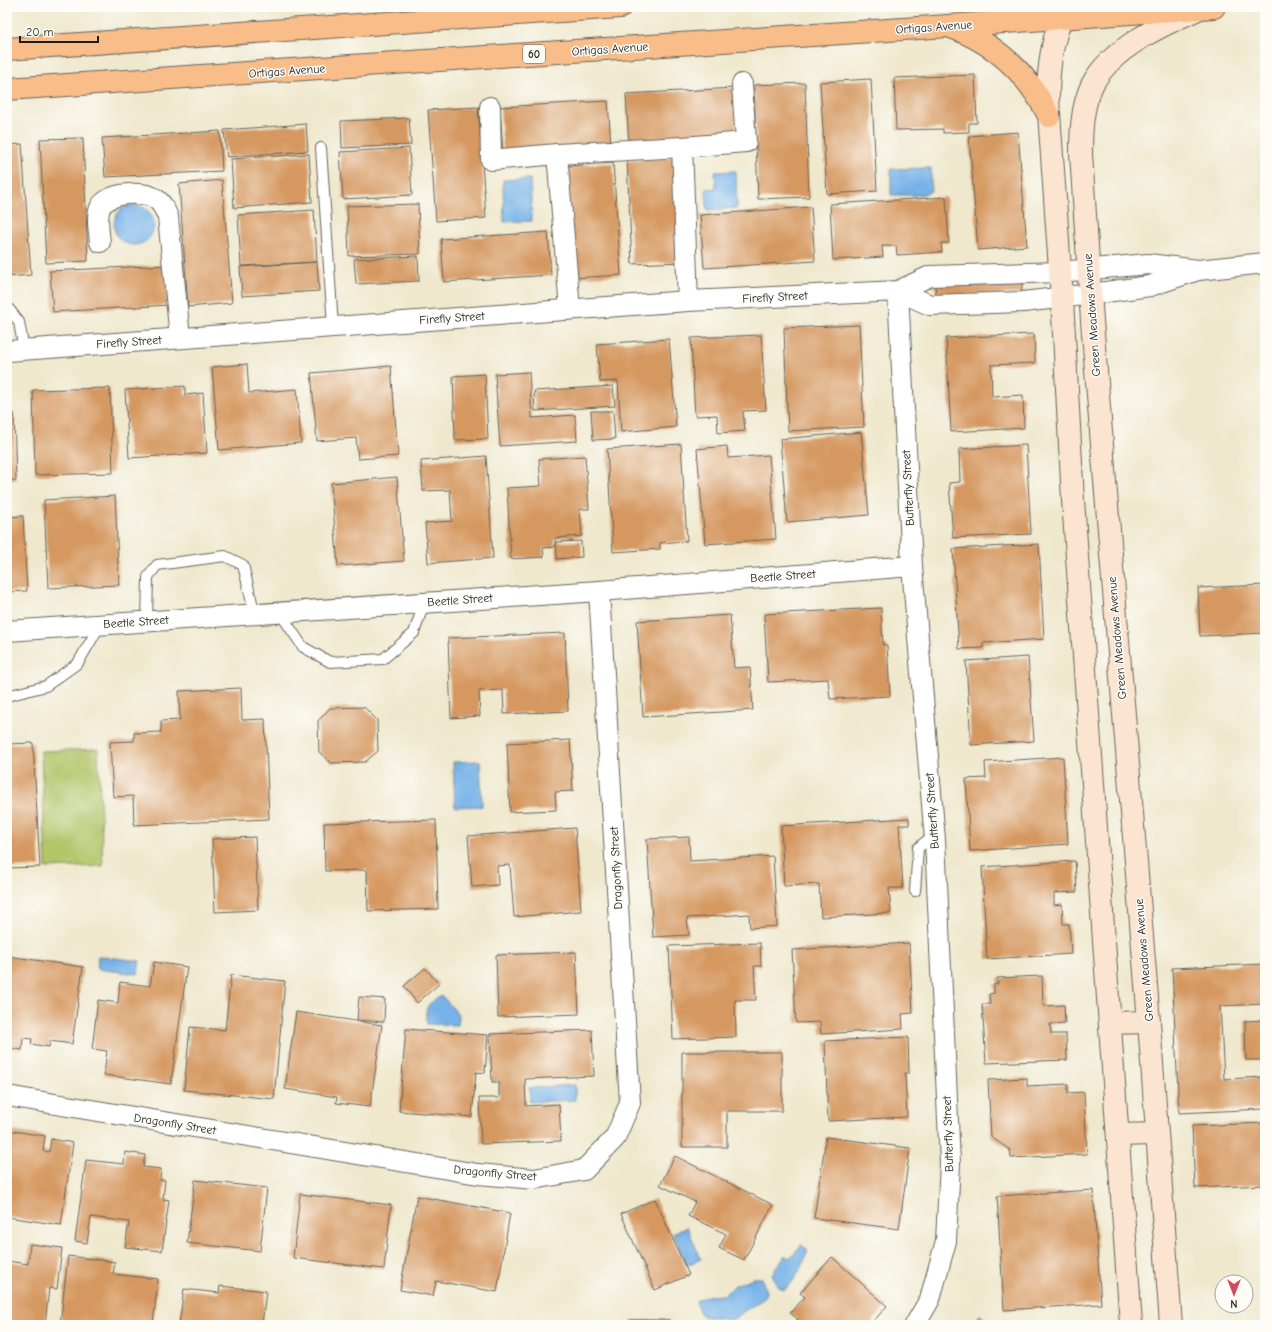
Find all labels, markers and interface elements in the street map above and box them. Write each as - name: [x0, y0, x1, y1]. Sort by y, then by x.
- street label: Ortigas Avenue: [895, 17, 973, 37]
- scale bar: [20, 18, 98, 44]
- text: 20 m: [26, 25, 54, 39]
- street label: Ortigas Avenue: [571, 39, 649, 59]
- road number: 60: [523, 45, 545, 63]
- street label: Ortigas Avenue: [248, 61, 326, 81]
- street label: Green Meadows Avenue: [1081, 253, 1103, 377]
- street label: Firefly Street: [742, 288, 809, 306]
- street label: Firefly Street: [419, 309, 486, 327]
- street label: Firefly Street: [96, 333, 163, 351]
- street label: Butterfly Street: [899, 449, 917, 526]
- street label: Beetle Street: [750, 567, 817, 585]
- street label: Green Meadows Avenue: [1105, 576, 1129, 700]
- street label: Beetle Street: [427, 591, 494, 609]
- street label: Beetle Street: [103, 613, 170, 631]
- street label: Butterfly Street: [922, 772, 942, 850]
- street label: Dragonfly Street: [607, 826, 625, 910]
- street label: Green Meadows Avenue: [1132, 898, 1156, 1022]
- street label: Butterfly Street: [940, 1095, 956, 1172]
- street label: Dragonfly Street: [133, 1111, 218, 1137]
- street label: Dragonfly Street: [453, 1162, 538, 1184]
- north arrow: [1214, 1274, 1254, 1314]
- text: N: [1230, 1297, 1238, 1310]

